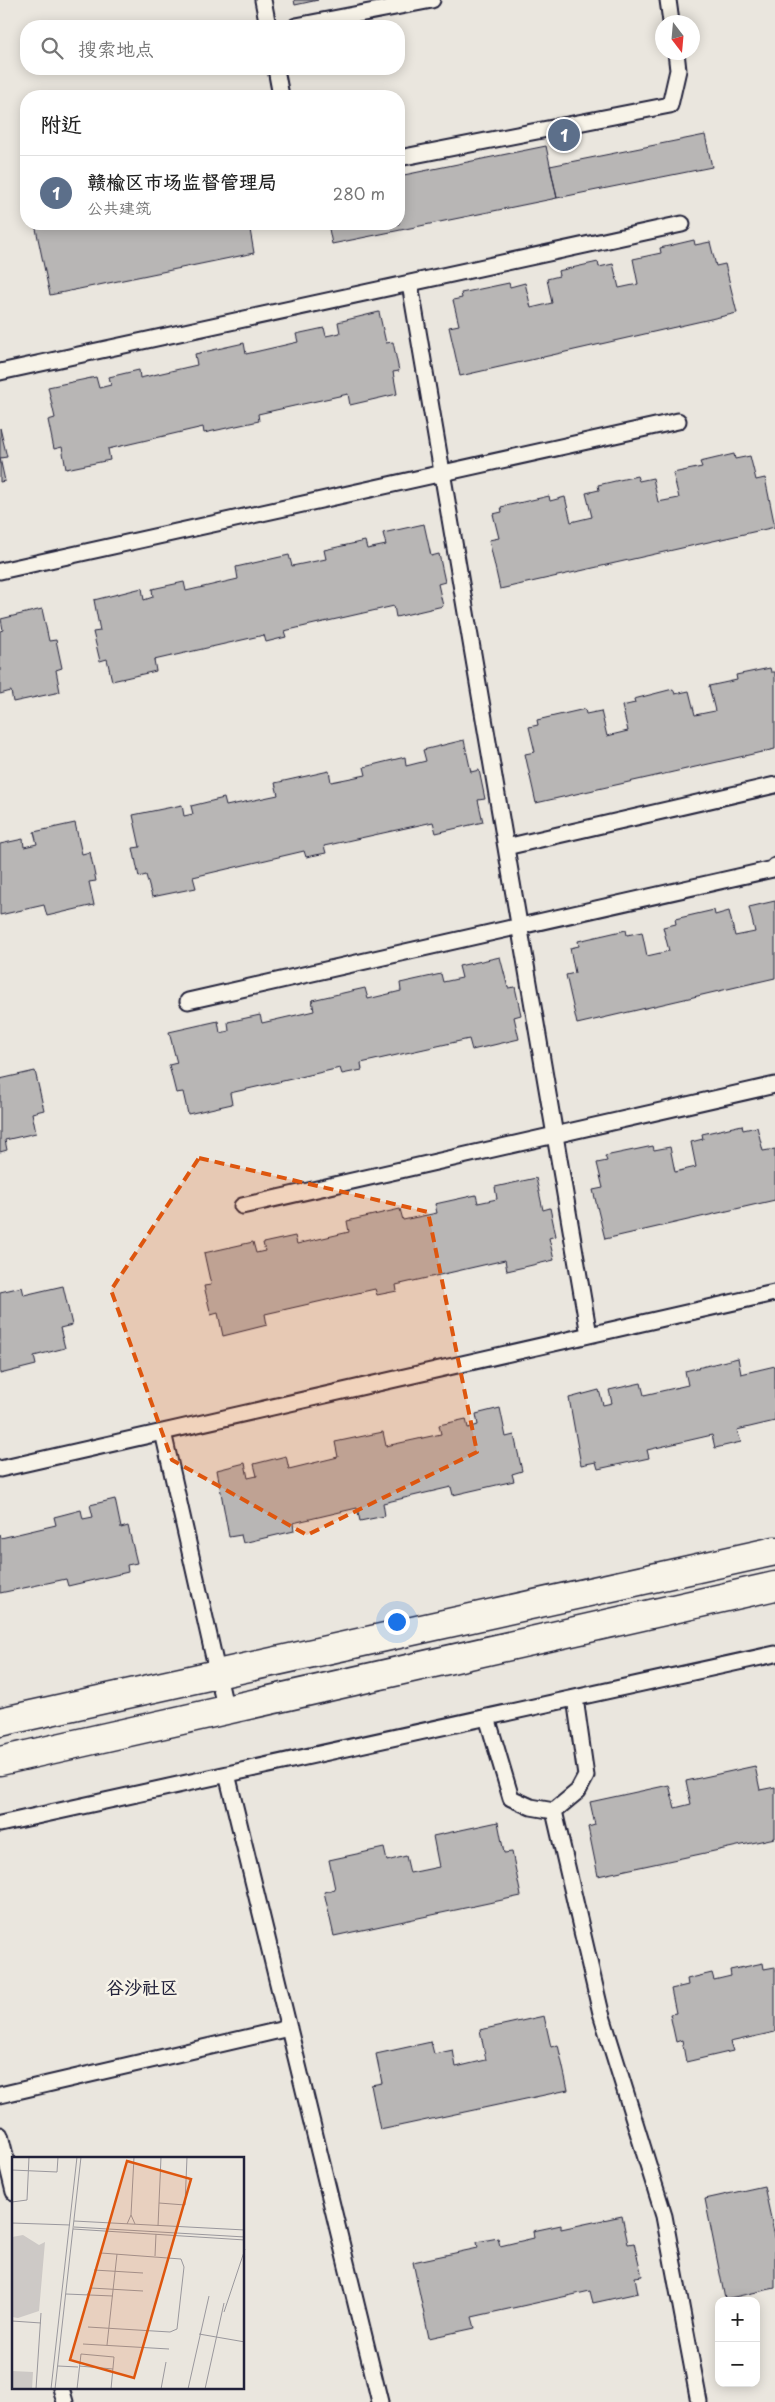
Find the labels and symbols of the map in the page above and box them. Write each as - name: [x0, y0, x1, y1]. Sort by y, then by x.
- north arrow: [655, 15, 700, 60]
- pin: 1: [548, 116, 580, 154]
- your location: [384, 1609, 410, 1635]
- district label: 谷沙社区: [106, 1973, 178, 2000]
- inset map: [12, 2157, 245, 2390]

